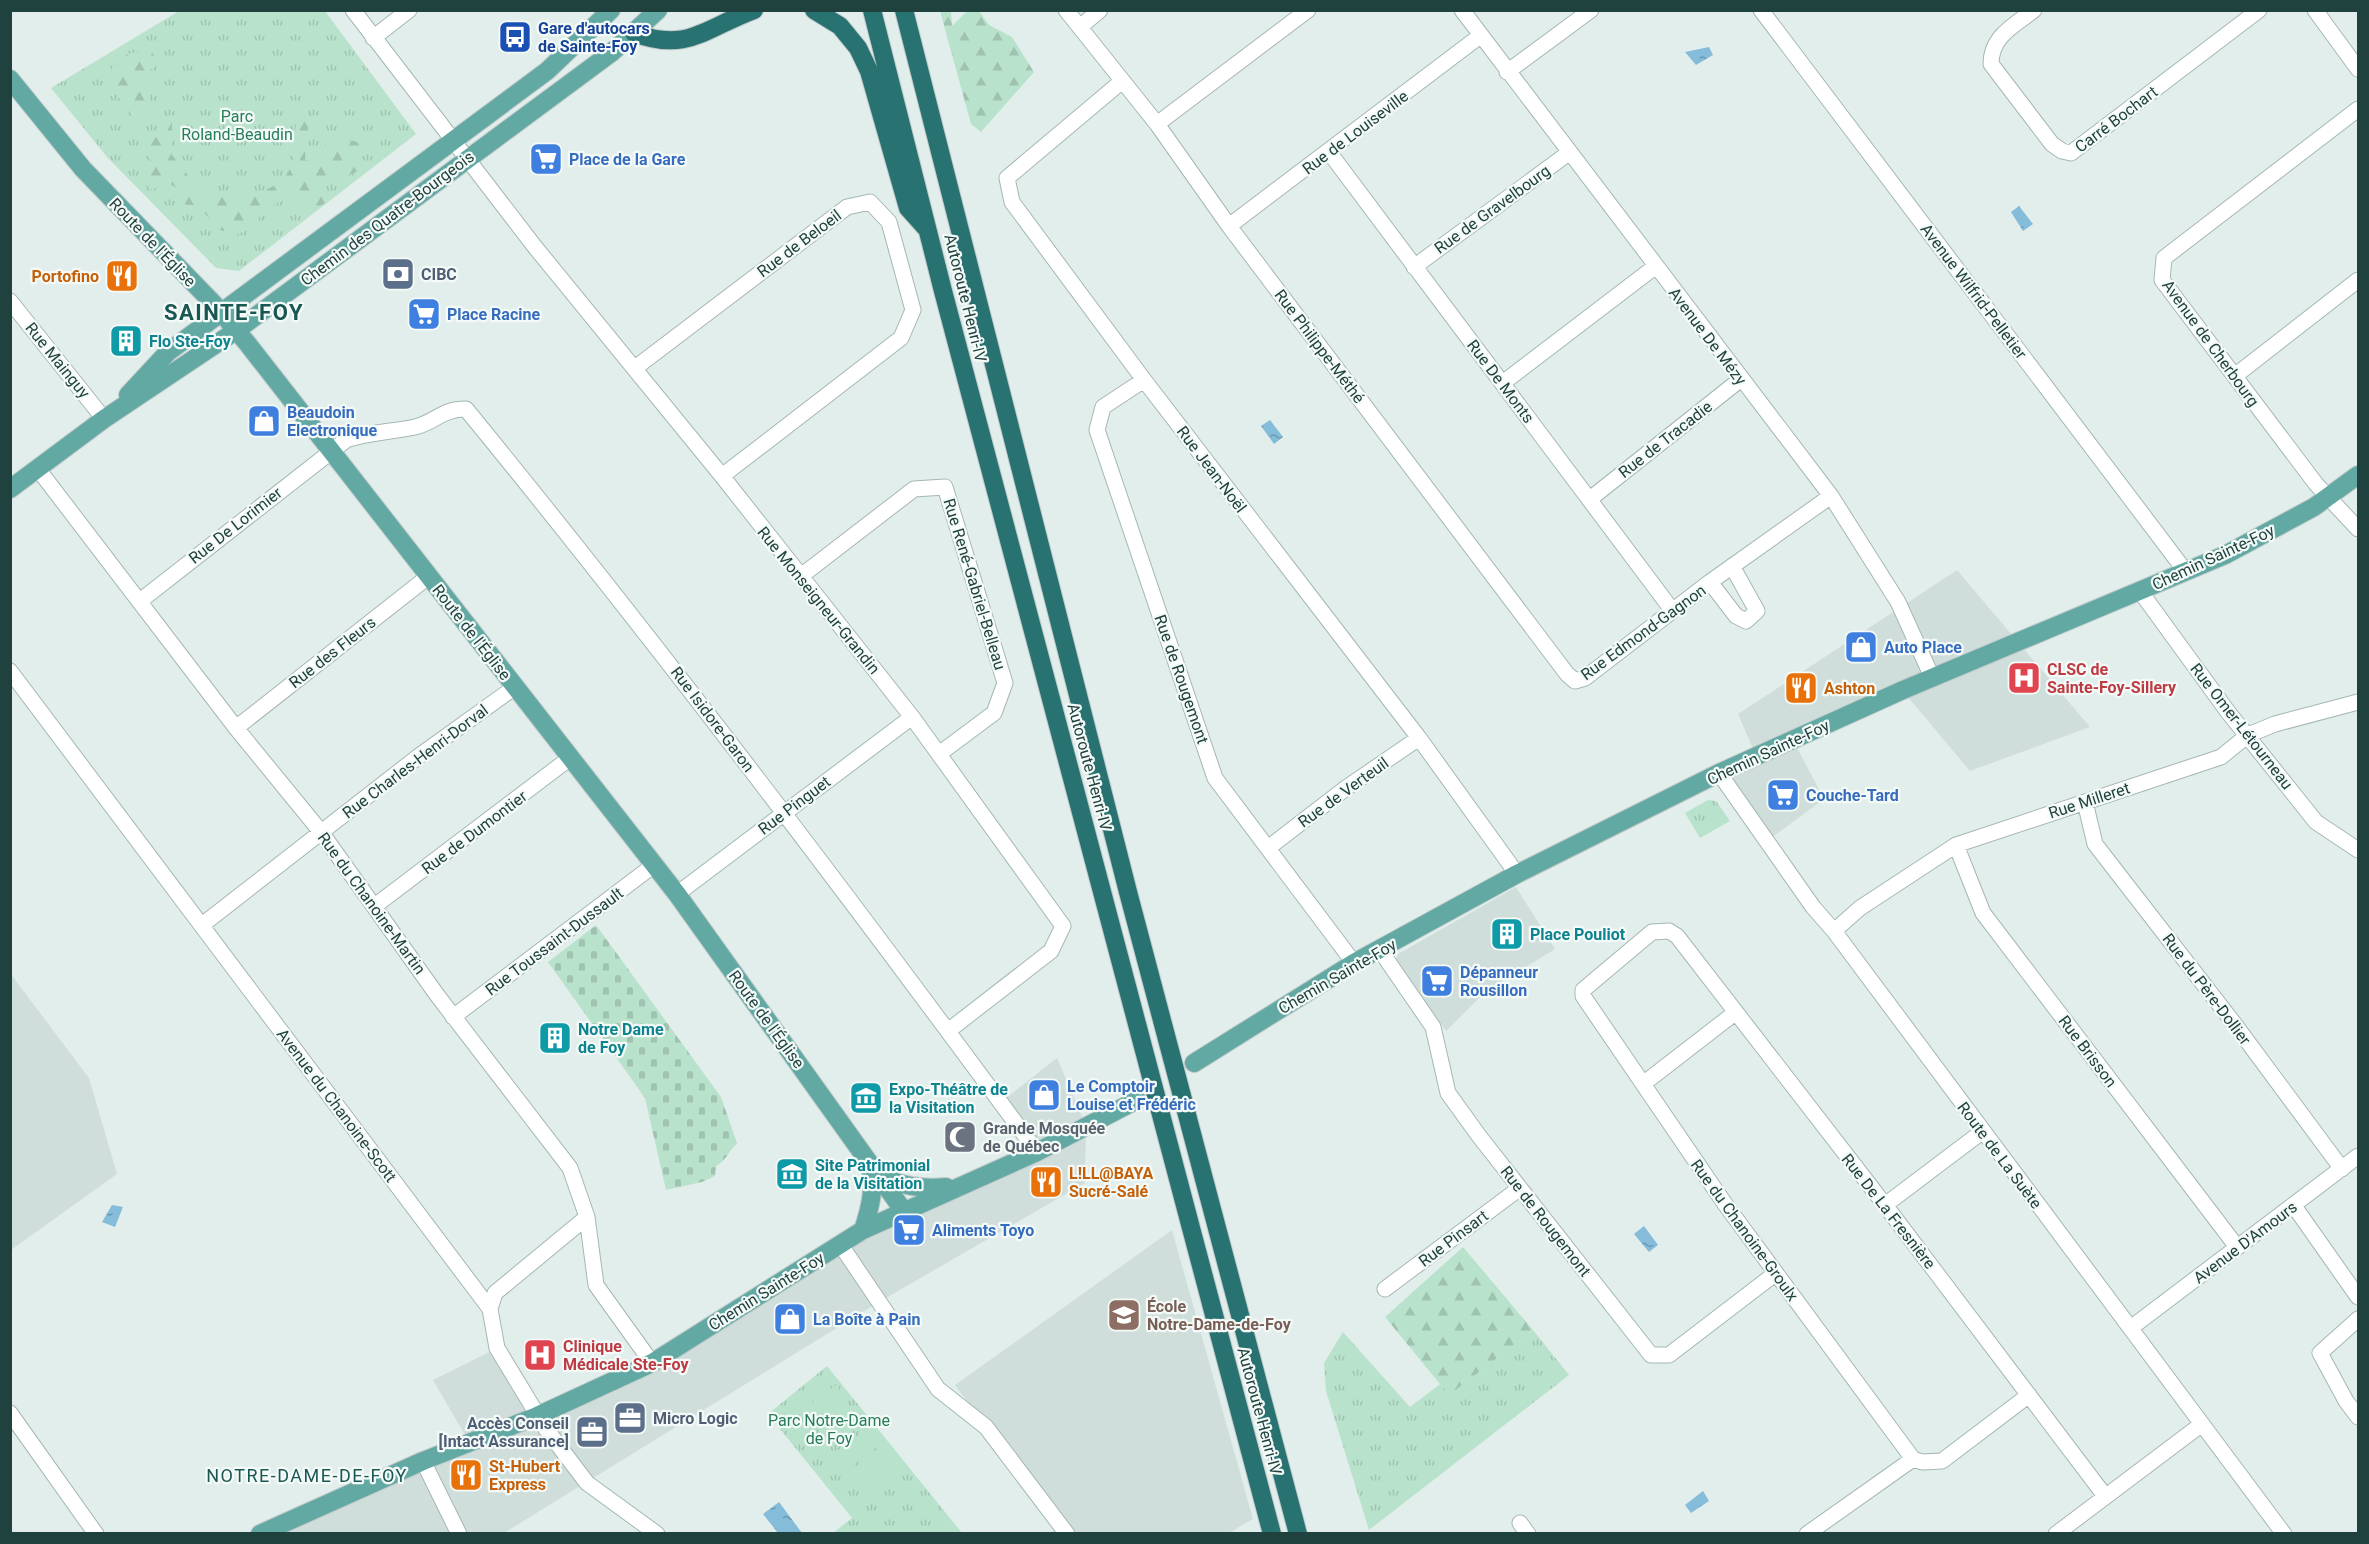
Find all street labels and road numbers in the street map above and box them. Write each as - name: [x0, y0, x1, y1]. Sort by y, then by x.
- street label: Carré Bochart: [2071, 82, 2161, 157]
- street label: Rue de Louiseville: [1299, 86, 1412, 178]
- street label: Chemin des Quatre-Bourgeois: [297, 147, 478, 290]
- street label: Rue de Gravelbourg: [1431, 161, 1554, 258]
- street label: Route de l'Église: [105, 194, 200, 291]
- street label: Rue de Beloeil: [754, 206, 845, 281]
- street label: Avenue Wilfrid-Pelletier: [1917, 220, 2031, 363]
- street label: Autoroute Henri-IV: [940, 232, 991, 364]
- street label: Avenue de Cherbourg: [2158, 276, 2263, 410]
- street label: Avenue De Mézy: [1665, 284, 1751, 389]
- street label: Rue Philippe-Méthé: [1271, 286, 1369, 407]
- street label: Rue Mainguy: [21, 319, 94, 402]
- street label: Rue De Monts: [1463, 336, 1538, 427]
- street label: Rue de Tracadie: [1615, 397, 1716, 482]
- street label: Rue Jean-Noël: [1173, 422, 1250, 516]
- street label: Rue De Lorimier: [185, 483, 286, 568]
- street label: Rue René-Gabriel-Belleau: [939, 496, 1010, 672]
- street label: Chemin Sainte-Foy: [2149, 521, 2278, 594]
- street label: Rue Monseigneur-Grandin: [753, 523, 884, 678]
- street label: Route de l'Église: [428, 581, 515, 684]
- street label: Rue Edmond-Gagnon: [1577, 581, 1710, 684]
- street label: Rue de Rougemont: [1151, 612, 1213, 746]
- street label: Rue des Fleurs: [285, 613, 379, 692]
- street label: Rue Omer-Létourneau: [2186, 659, 2297, 793]
- street label: Rue Isidore-Garon: [667, 663, 758, 776]
- street label: Rue Charles-Henri-Dorval: [339, 700, 492, 822]
- street label: Autoroute Henri-IV: [1063, 701, 1116, 833]
- street label: Chemin Sainte-Foy: [1704, 716, 1833, 789]
- street label: Rue de Verteuil: [1294, 753, 1392, 832]
- street label: Rue Pinguet: [754, 772, 834, 839]
- street label: Rue Milleret: [2046, 778, 2132, 823]
- street label: Rue de Dumontier: [418, 786, 531, 878]
- street label: Rue du Chanoine-Martin: [314, 829, 430, 978]
- street label: Rue Toussaint-Dussault: [482, 883, 627, 999]
- street label: Rue du Père-Dollier: [2158, 930, 2255, 1049]
- street label: Chemin Sainte-Foy: [1275, 935, 1400, 1018]
- street label: Route de l'Église: [725, 967, 808, 1072]
- street label: Rue Brisson: [2054, 1012, 2121, 1091]
- street label: Avenue du Chanoine-Scott: [273, 1025, 400, 1186]
- street label: Route de La Suète: [1953, 1098, 2046, 1212]
- street label: Rue De La Fresnière: [1838, 1150, 1939, 1273]
- street label: Rue du Chanoine-Groulx: [1687, 1156, 1802, 1305]
- street label: Rue de Rougemont: [1497, 1162, 1595, 1280]
- street label: Avenue D'Amours: [2190, 1197, 2301, 1288]
- street label: Rue Pinsart: [1415, 1206, 1492, 1271]
- street label: Chemin Sainte-Foy: [705, 1248, 828, 1335]
- street label: Autoroute Henri-IV: [1233, 1345, 1286, 1477]

